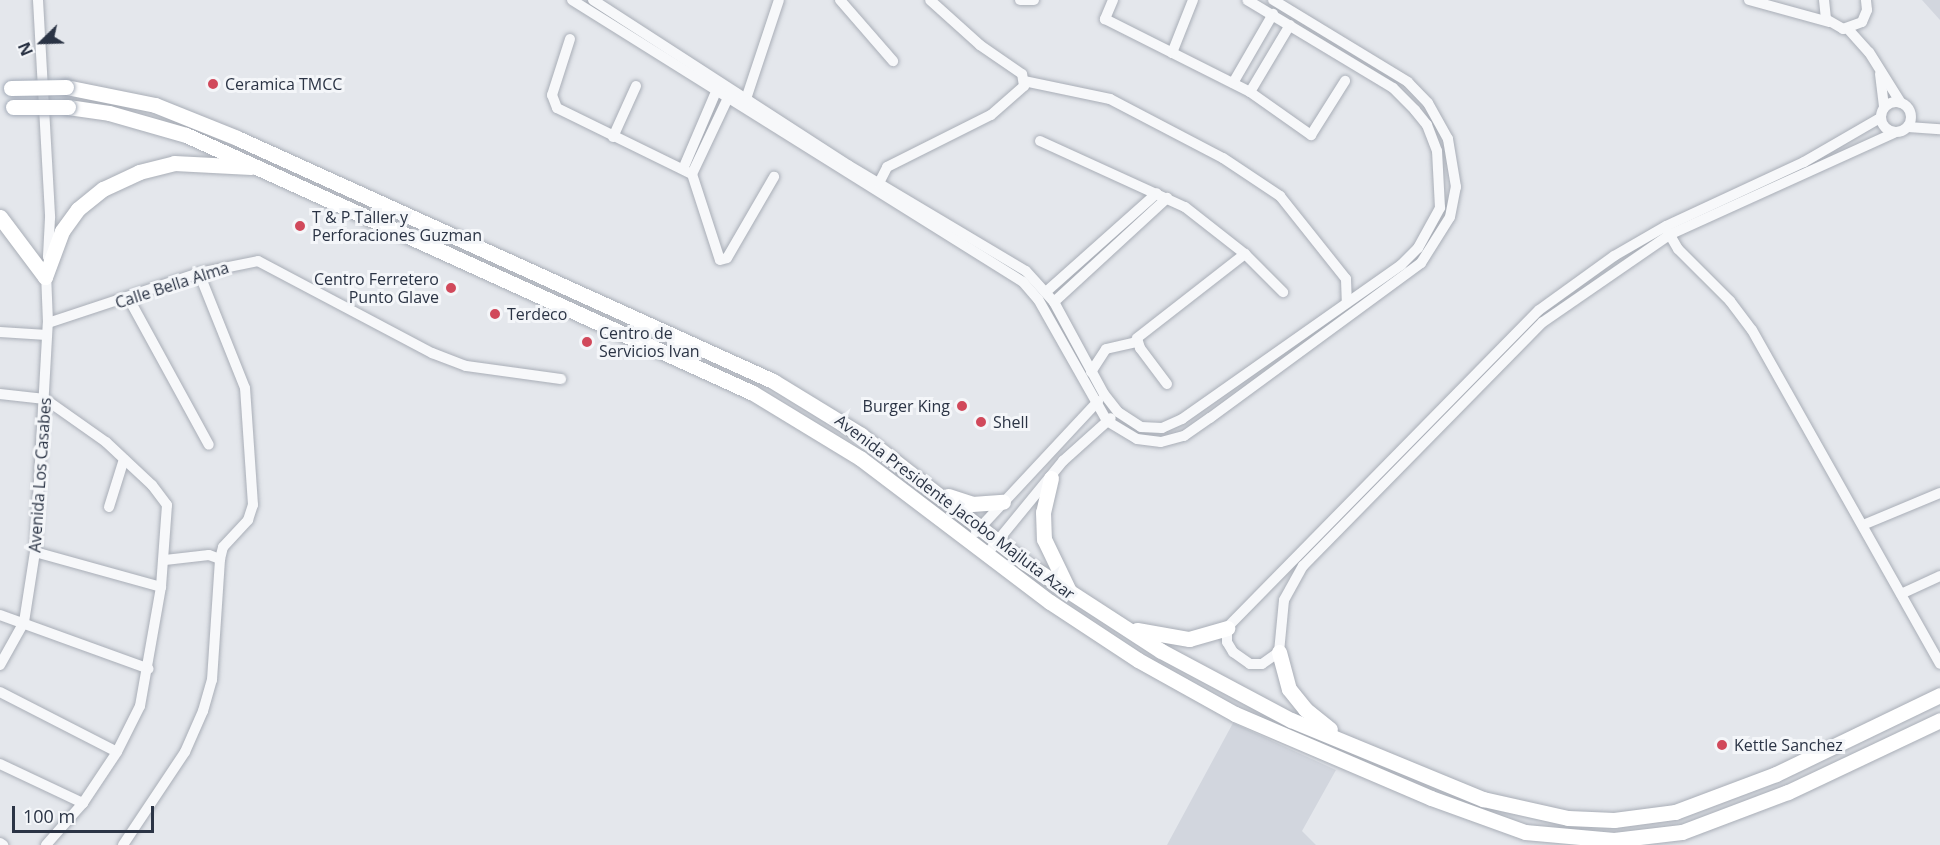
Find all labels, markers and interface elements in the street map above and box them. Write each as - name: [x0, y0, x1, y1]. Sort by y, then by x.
- north arrow: [12, 12, 72, 72]
- text: N: [13, 39, 38, 59]
- place label: Ceramica TMCC: [225, 74, 342, 94]
- marker: Ceramica TMCC: [206, 77, 220, 91]
- place label: T & P Taller y Perforaciones Guzman: [312, 207, 482, 245]
- marker: T & P Taller y Perforaciones Guzman: [293, 219, 307, 233]
- street label: Calle Bella Alma: [113, 258, 231, 312]
- place label: Centro Ferretero Punto Glave: [314, 269, 439, 307]
- marker: Centro Ferretero Punto Glave: [444, 281, 458, 295]
- place label: Terdeco: [507, 304, 567, 324]
- marker: Terdeco: [488, 307, 502, 321]
- place label: Centro de Servicios Ivan: [599, 323, 700, 361]
- marker: Centro de Servicios Ivan: [580, 335, 594, 349]
- place label: Burger King: [863, 396, 950, 416]
- street label: Avenida Los Casabes: [25, 397, 55, 553]
- marker: Burger King: [955, 399, 969, 413]
- street label: Avenida Presidente Jacobo Majluta Azar: [831, 411, 1079, 603]
- place label: Shell: [993, 412, 1029, 432]
- marker: Shell: [974, 415, 988, 429]
- place label: Kettle Sanchez: [1734, 735, 1843, 755]
- marker: Kettle Sanchez: [1715, 738, 1729, 752]
- scale bar: [15, 794, 158, 832]
- text: 100 m: [23, 804, 75, 828]

